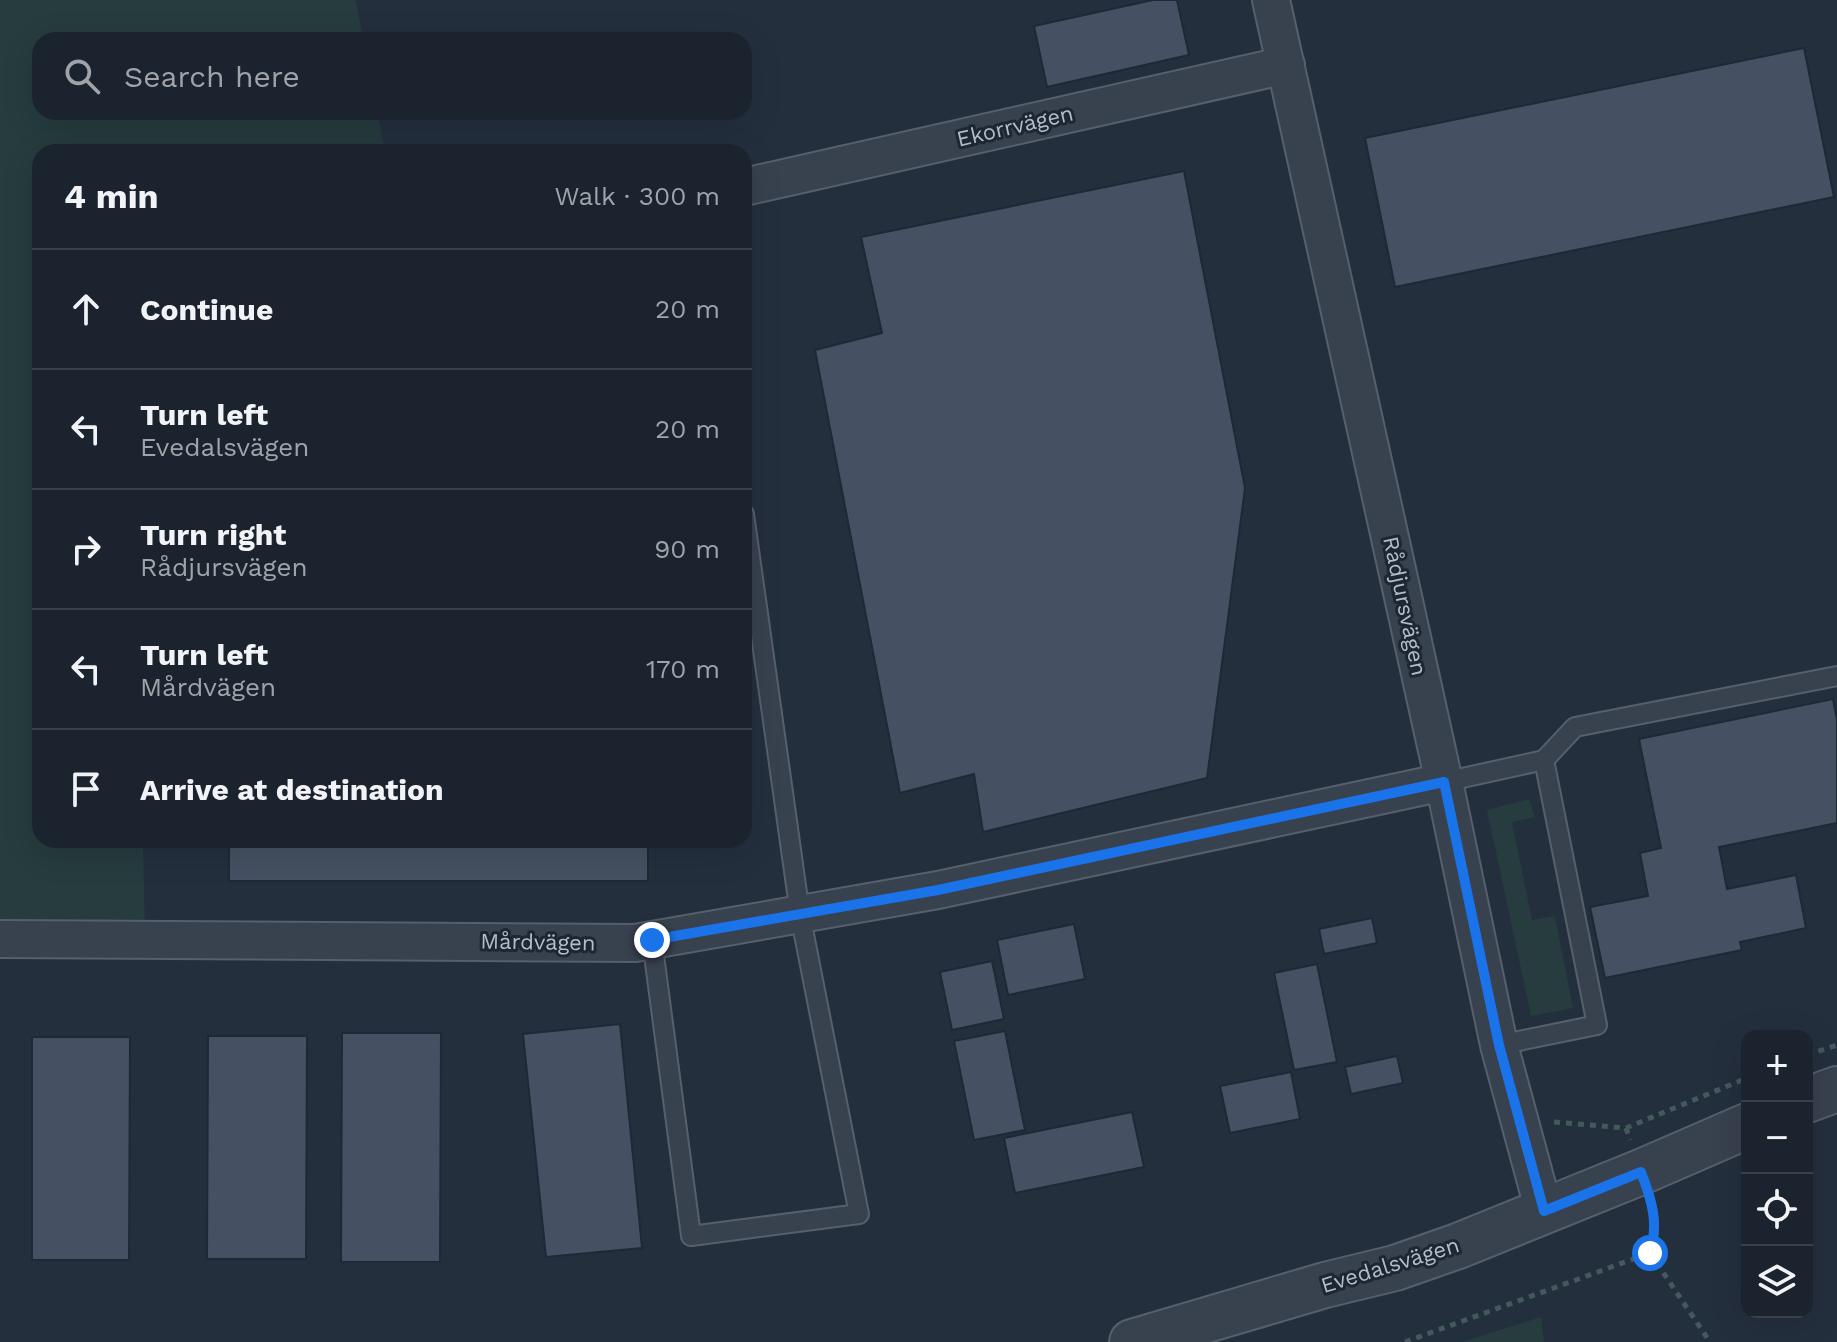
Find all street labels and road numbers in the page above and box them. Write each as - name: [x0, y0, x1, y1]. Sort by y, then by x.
- street label: Ekorrvägen: [954, 100, 1076, 152]
- street label: Rådjursvägen: [1378, 534, 1432, 678]
- street label: Mårdvägen: [480, 928, 596, 956]
- street label: Evedalsvägen: [1318, 1232, 1462, 1298]

